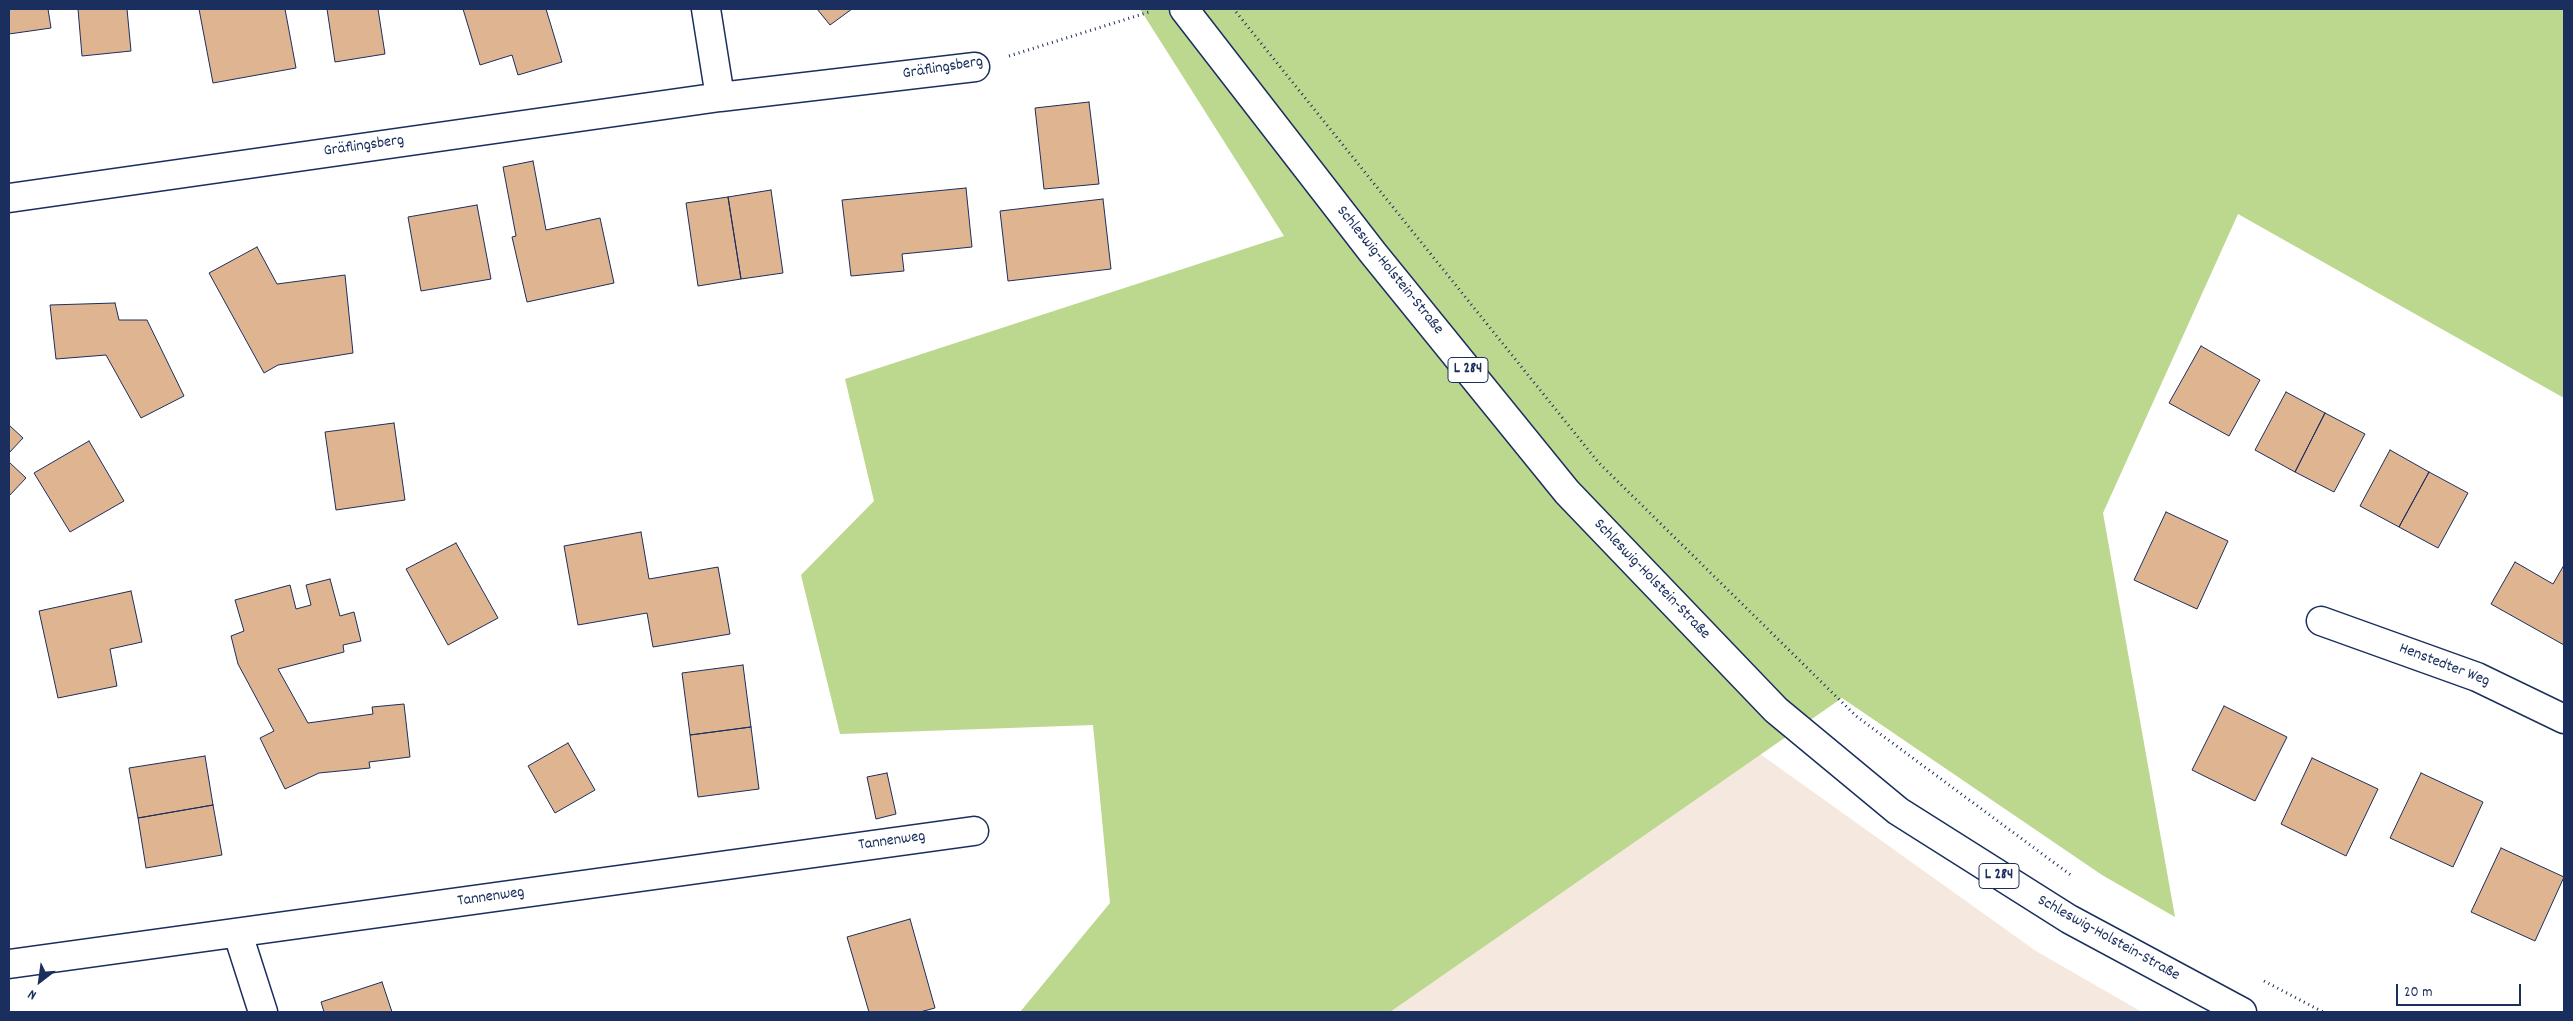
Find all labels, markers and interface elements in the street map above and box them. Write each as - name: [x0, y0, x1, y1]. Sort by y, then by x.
- street label: Gräflingsberg: [902, 53, 984, 85]
- street label: Gräflingsberg: [323, 132, 405, 162]
- street label: Schleswig-Holstein-Straße: [1331, 203, 1447, 339]
- road number: L 284: [1448, 358, 1488, 382]
- street label: Schleswig-Holstein-Straße: [1589, 516, 1713, 644]
- street label: Henstedter Weg: [2396, 640, 2492, 692]
- street label: Tannenweg: [857, 828, 927, 856]
- road number: L 284: [1979, 864, 2019, 888]
- street label: Tannenweg: [456, 884, 526, 912]
- street label: Schleswig-Holstein-Straße: [2033, 892, 2183, 986]
- north arrow: [15, 956, 65, 1006]
- scale bar: [2398, 974, 2523, 1006]
- text: 20 m: [2404, 982, 2432, 1004]
- text: N: [25, 984, 41, 1004]

